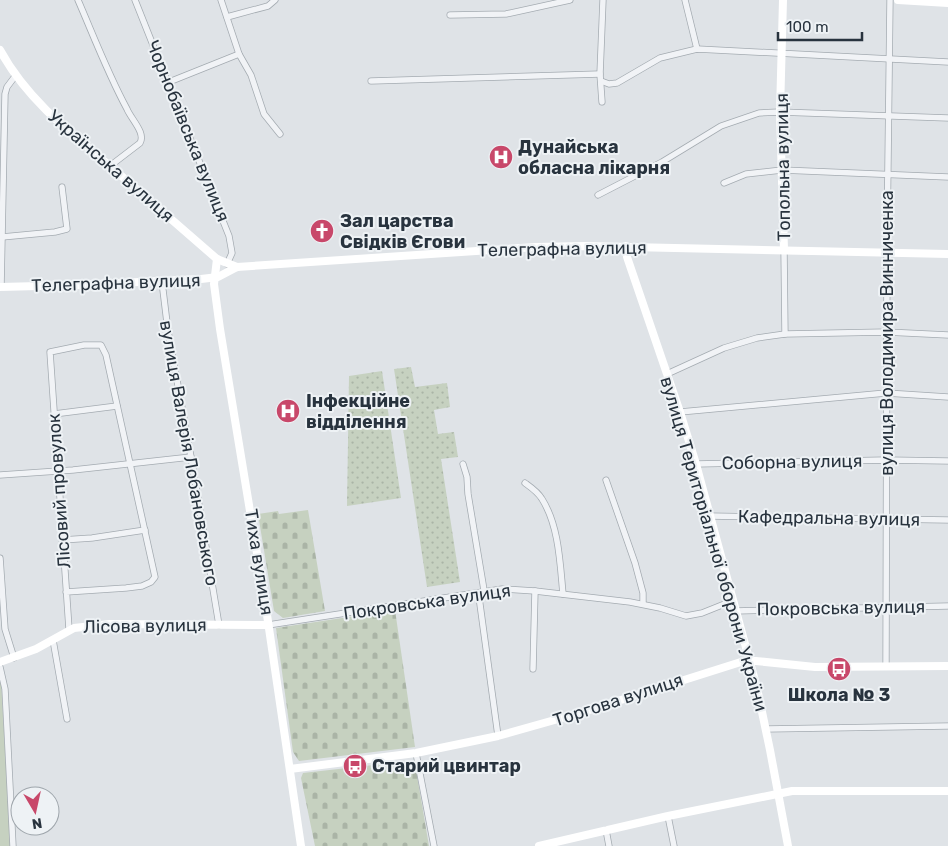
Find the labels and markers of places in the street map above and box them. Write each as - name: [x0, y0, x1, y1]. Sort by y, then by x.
- place label: Дунайська обласна лікарня: [518, 136, 670, 179]
- hospital icon: Дунайська обласна лікарня: [488, 144, 514, 170]
- place label: Зал царства Свідків Єгови: [340, 210, 465, 253]
- church icon: Зал царства Свідків Єгови: [309, 218, 335, 244]
- place label: Інфекційне відділення: [306, 390, 410, 433]
- hospital icon: Інфекційне відділення: [275, 398, 301, 424]
- bus stop icon: Школа № 3: [826, 656, 852, 682]
- place label: Школа № 3: [788, 684, 890, 706]
- bus stop icon: Старий цвинтар: [342, 753, 368, 779]
- place label: Старий цвинтар: [372, 755, 521, 777]

